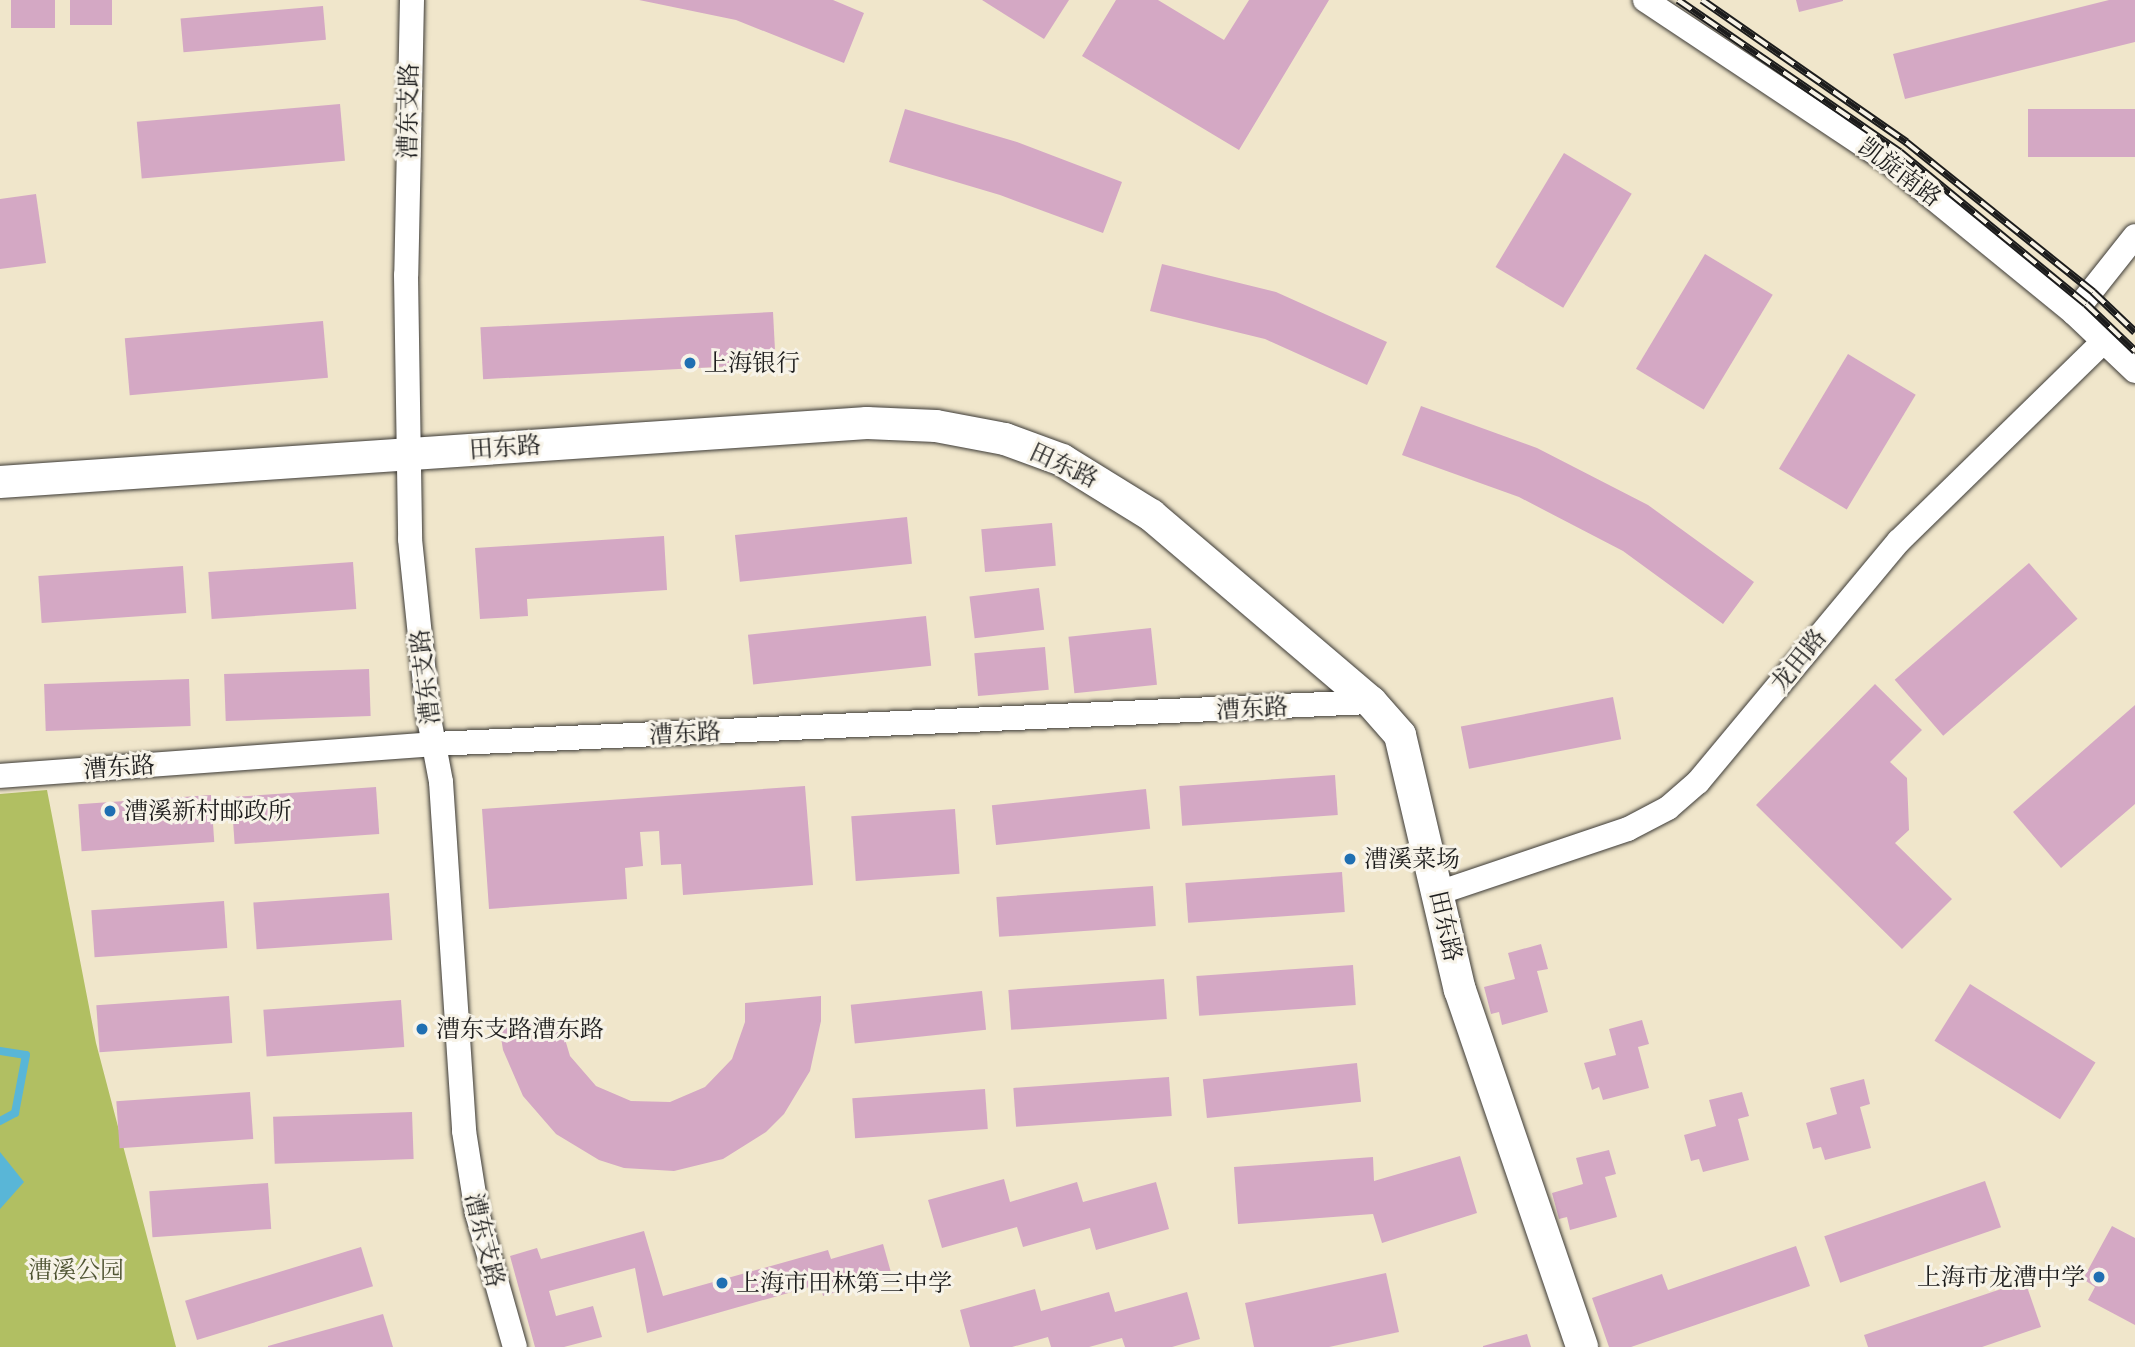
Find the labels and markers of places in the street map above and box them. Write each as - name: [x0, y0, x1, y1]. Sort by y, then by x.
- place label: 上海银行: [704, 349, 800, 377]
- marker: 上海银行: [682, 355, 698, 371]
- place label: 漕溪新村邮政所: [124, 797, 292, 825]
- marker: 漕溪新村邮政所: [102, 803, 118, 819]
- place label: 漕溪菜场: [1364, 845, 1460, 873]
- marker: 漕溪菜场: [1342, 851, 1358, 867]
- place label: 漕东支路漕东路: [436, 1015, 604, 1043]
- marker: 漕东支路漕东路: [414, 1021, 430, 1037]
- place label: 上海市龙漕中学: [1917, 1263, 2085, 1291]
- place label: 上海市田林第三中学: [736, 1269, 952, 1297]
- marker: 上海市龙漕中学: [2091, 1269, 2107, 1285]
- marker: 上海市田林第三中学: [714, 1275, 730, 1291]

